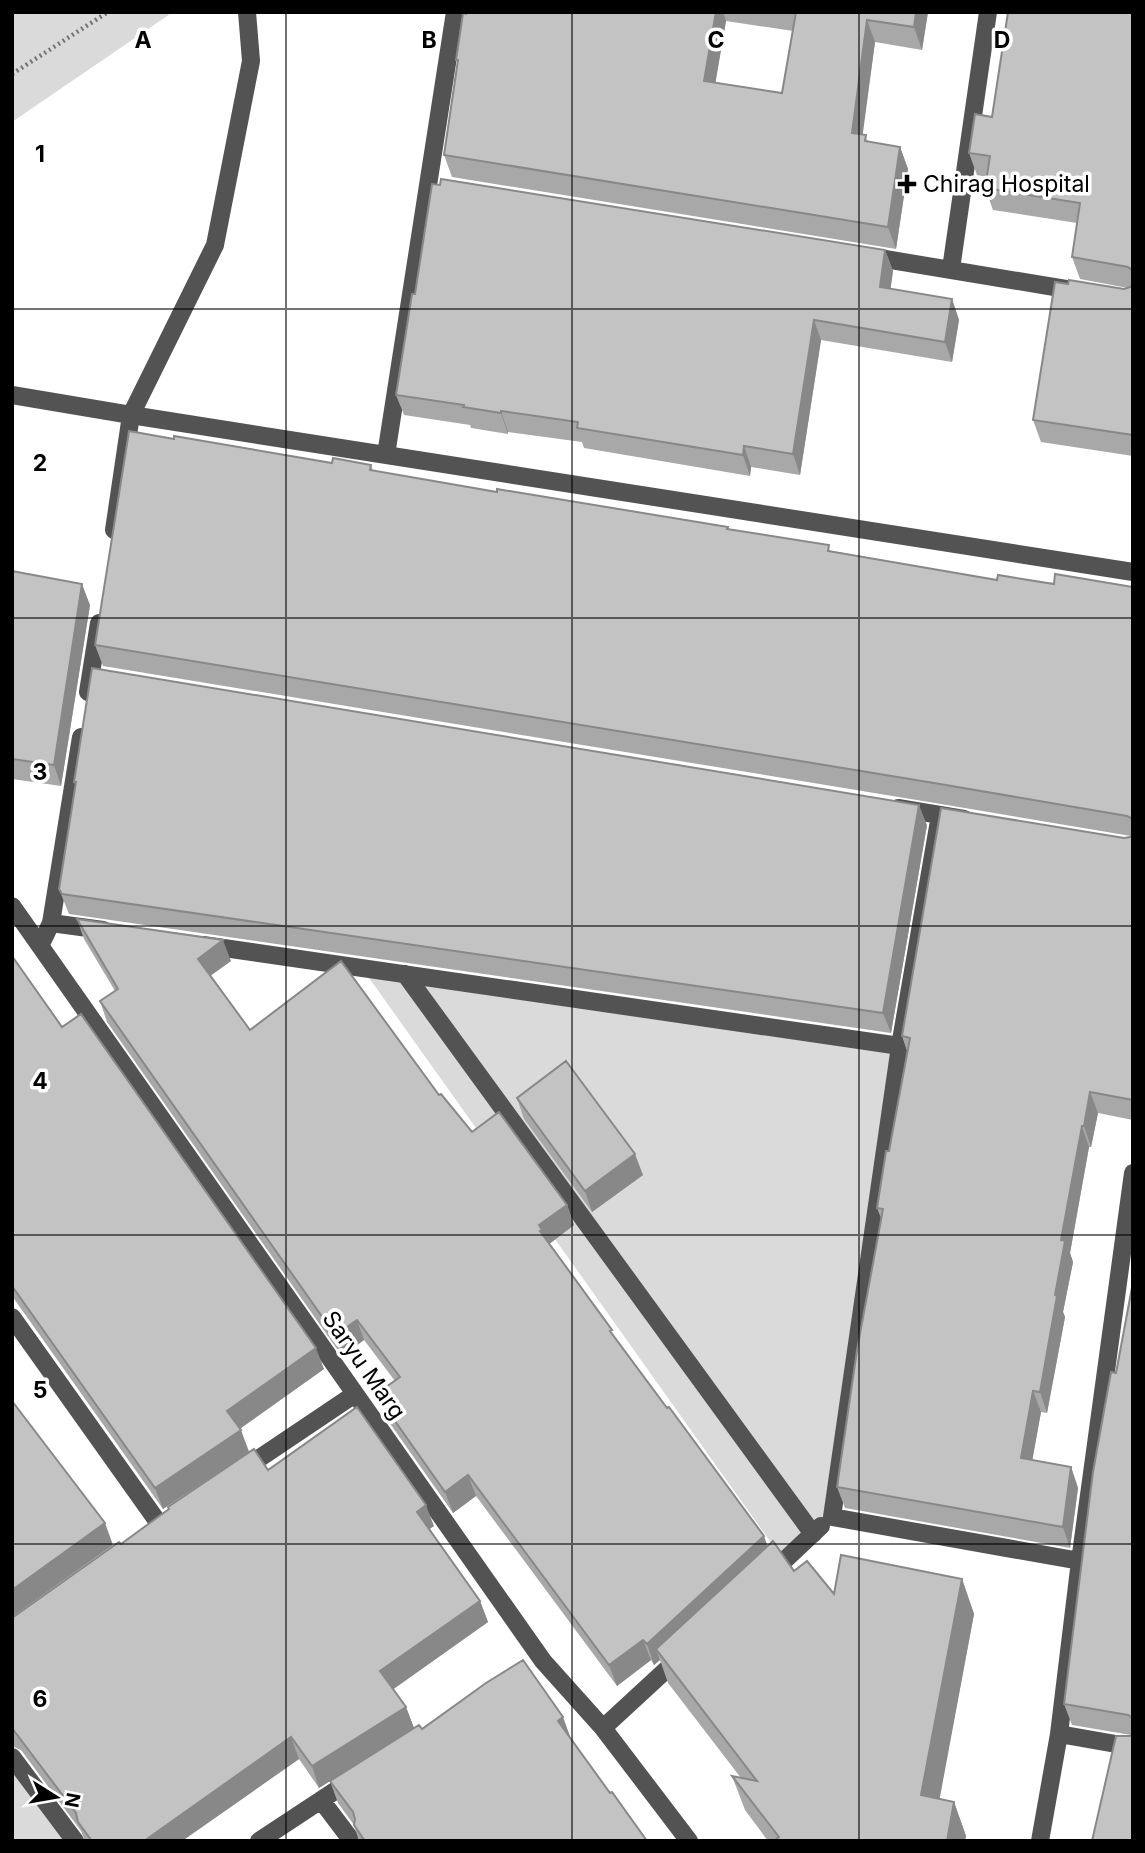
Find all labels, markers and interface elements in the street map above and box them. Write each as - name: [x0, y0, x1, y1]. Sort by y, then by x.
- text: A: [134, 26, 152, 54]
- text: B: [421, 26, 437, 54]
- text: C: [707, 26, 725, 54]
- text: D: [994, 26, 1010, 54]
- text: 1: [35, 140, 45, 168]
- place label: Chirag Hospital: [923, 170, 1090, 198]
- marker: Chirag Hospital: [897, 174, 917, 194]
- text: 2: [33, 449, 47, 477]
- text: 3: [33, 758, 47, 786]
- text: 4: [32, 1067, 48, 1095]
- street label: Saryu Marg: [316, 1305, 412, 1425]
- text: 5: [33, 1376, 47, 1404]
- text: 6: [33, 1685, 47, 1713]
- north arrow: [21, 1762, 91, 1832]
- text: N: [60, 1791, 85, 1809]

